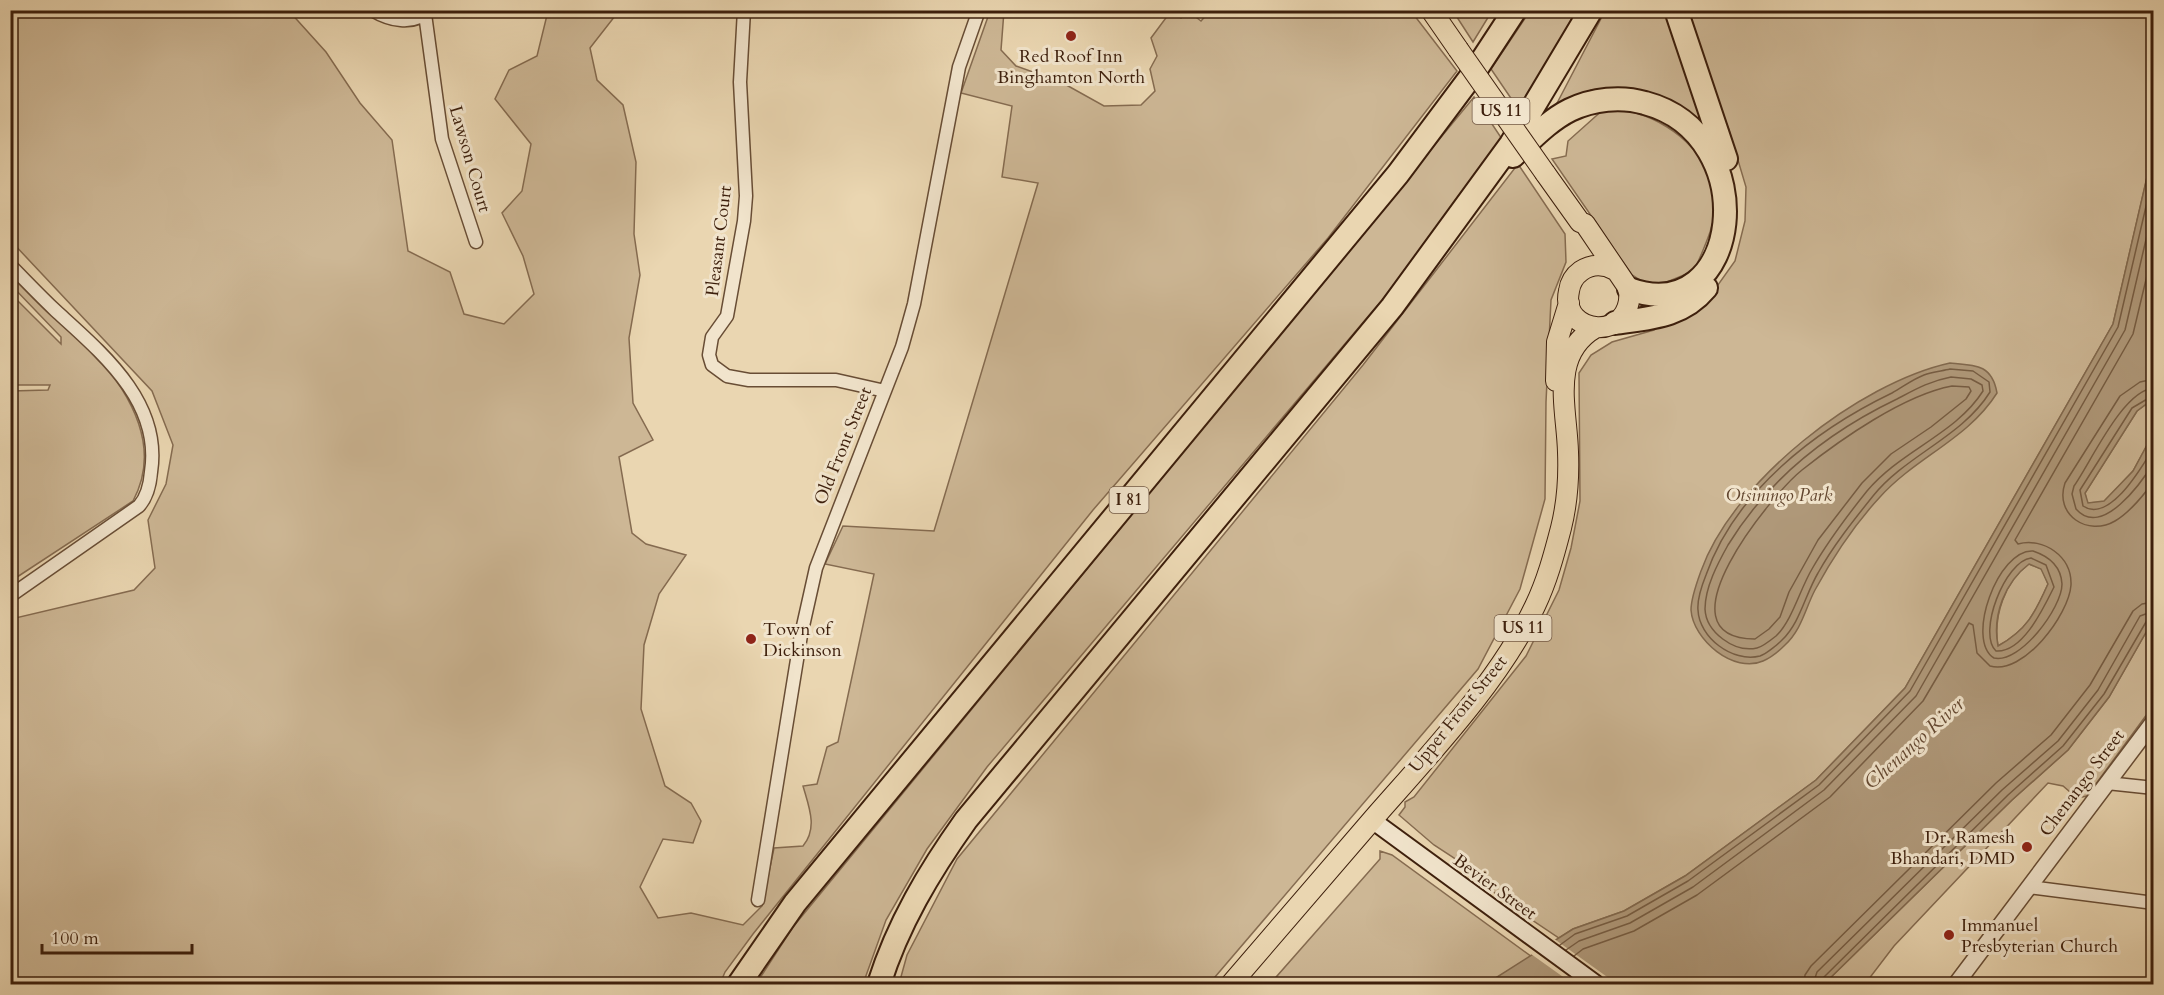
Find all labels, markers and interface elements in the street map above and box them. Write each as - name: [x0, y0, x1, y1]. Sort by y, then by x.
- marker: Red Roof Inn Binghamton North: [1064, 29, 1078, 43]
- place label: Red Roof Inn Binghamton North: [997, 44, 1145, 90]
- road number: US 11: [1472, 98, 1530, 124]
- street label: Lawson Court: [443, 103, 497, 215]
- street label: Pleasant Court: [700, 184, 738, 298]
- street label: Old Front Street: [808, 383, 878, 509]
- park label: Otsiningo Park: [1726, 483, 1832, 508]
- road number: I 81: [1110, 487, 1148, 513]
- road number: US 11: [1494, 615, 1552, 641]
- place label: Town of Dickinson: [763, 617, 843, 663]
- marker: Town of Dickinson: [744, 632, 758, 646]
- street label: Upper Front Street: [1403, 650, 1513, 778]
- water label: Chenango River: [1858, 690, 1971, 795]
- street label: Chenango Street: [2033, 724, 2131, 842]
- place label: Dr. Ramesh Bhandari, DMD: [1890, 825, 2015, 871]
- marker: Dr. Ramesh Bhandari, DMD: [2020, 840, 2034, 854]
- street label: Bevier Street: [1448, 848, 1542, 926]
- place label: Immanuel Presbyterian Church: [1961, 913, 2118, 959]
- scale bar: [42, 917, 192, 955]
- text: 100 m: [51, 926, 99, 951]
- marker: Immanuel Presbyterian Church: [1942, 928, 1956, 942]

